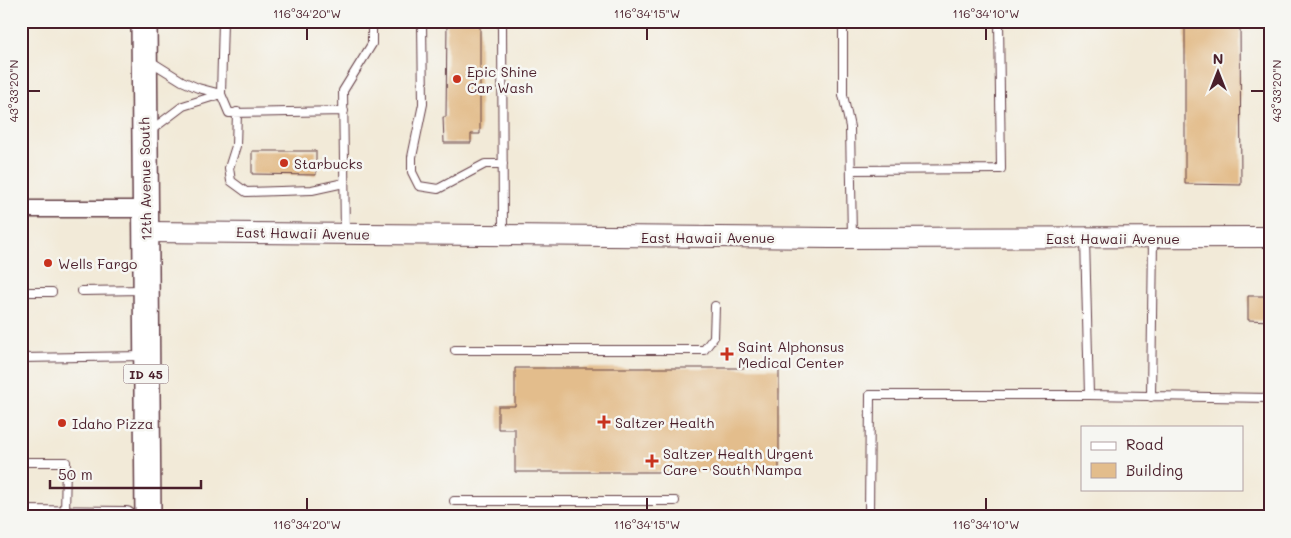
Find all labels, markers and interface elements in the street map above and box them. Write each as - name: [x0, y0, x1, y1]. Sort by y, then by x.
- text: 116°34'20"W: [273, 5, 341, 21]
- text: 116°34'15"W: [614, 5, 680, 21]
- text: 116°34'10"W: [953, 5, 1019, 21]
- north arrow: [1194, 48, 1244, 98]
- text: N: [1213, 49, 1223, 68]
- text: 43°33'20"N: [5, 60, 21, 122]
- text: 43°33'20"N: [1268, 60, 1284, 122]
- place label: Epic Shine Car Wash: [467, 62, 537, 97]
- marker: Epic Shine Car Wash: [451, 73, 463, 85]
- street label: 12th Avenue South: [134, 117, 156, 241]
- place label: Starbucks: [294, 154, 363, 173]
- marker: Starbucks: [278, 157, 290, 169]
- street label: East Hawaii Avenue: [236, 222, 370, 244]
- street label: East Hawaii Avenue: [641, 228, 775, 247]
- street label: East Hawaii Avenue: [1046, 229, 1180, 248]
- place label: Wells Fargo: [58, 254, 137, 273]
- marker: Wells Fargo: [42, 257, 54, 269]
- place label: Saint Alphonsus Medical Center: [738, 337, 844, 372]
- marker: Saint Alphonsus Medical Center: [720, 347, 734, 361]
- road number: ID 45: [124, 364, 168, 384]
- place label: Saltzer Health: [615, 413, 714, 432]
- place label: Idaho Pizza: [72, 414, 154, 433]
- marker: Saltzer Health: [597, 415, 611, 429]
- marker: Idaho Pizza: [56, 417, 68, 429]
- legend: [1081, 426, 1244, 490]
- text: Road: [1126, 434, 1163, 454]
- place label: Saltzer Health Urgent Care - South Nampa: [663, 444, 814, 479]
- marker: Saltzer Health Urgent Care - South Nampa: [645, 454, 659, 468]
- scale bar: [50, 458, 201, 490]
- text: Building: [1126, 460, 1183, 480]
- text: 50 m: [58, 464, 93, 484]
- text: 116°34'20"W: [273, 516, 341, 532]
- text: 116°34'15"W: [614, 516, 680, 532]
- text: 116°34'10"W: [953, 516, 1019, 532]

